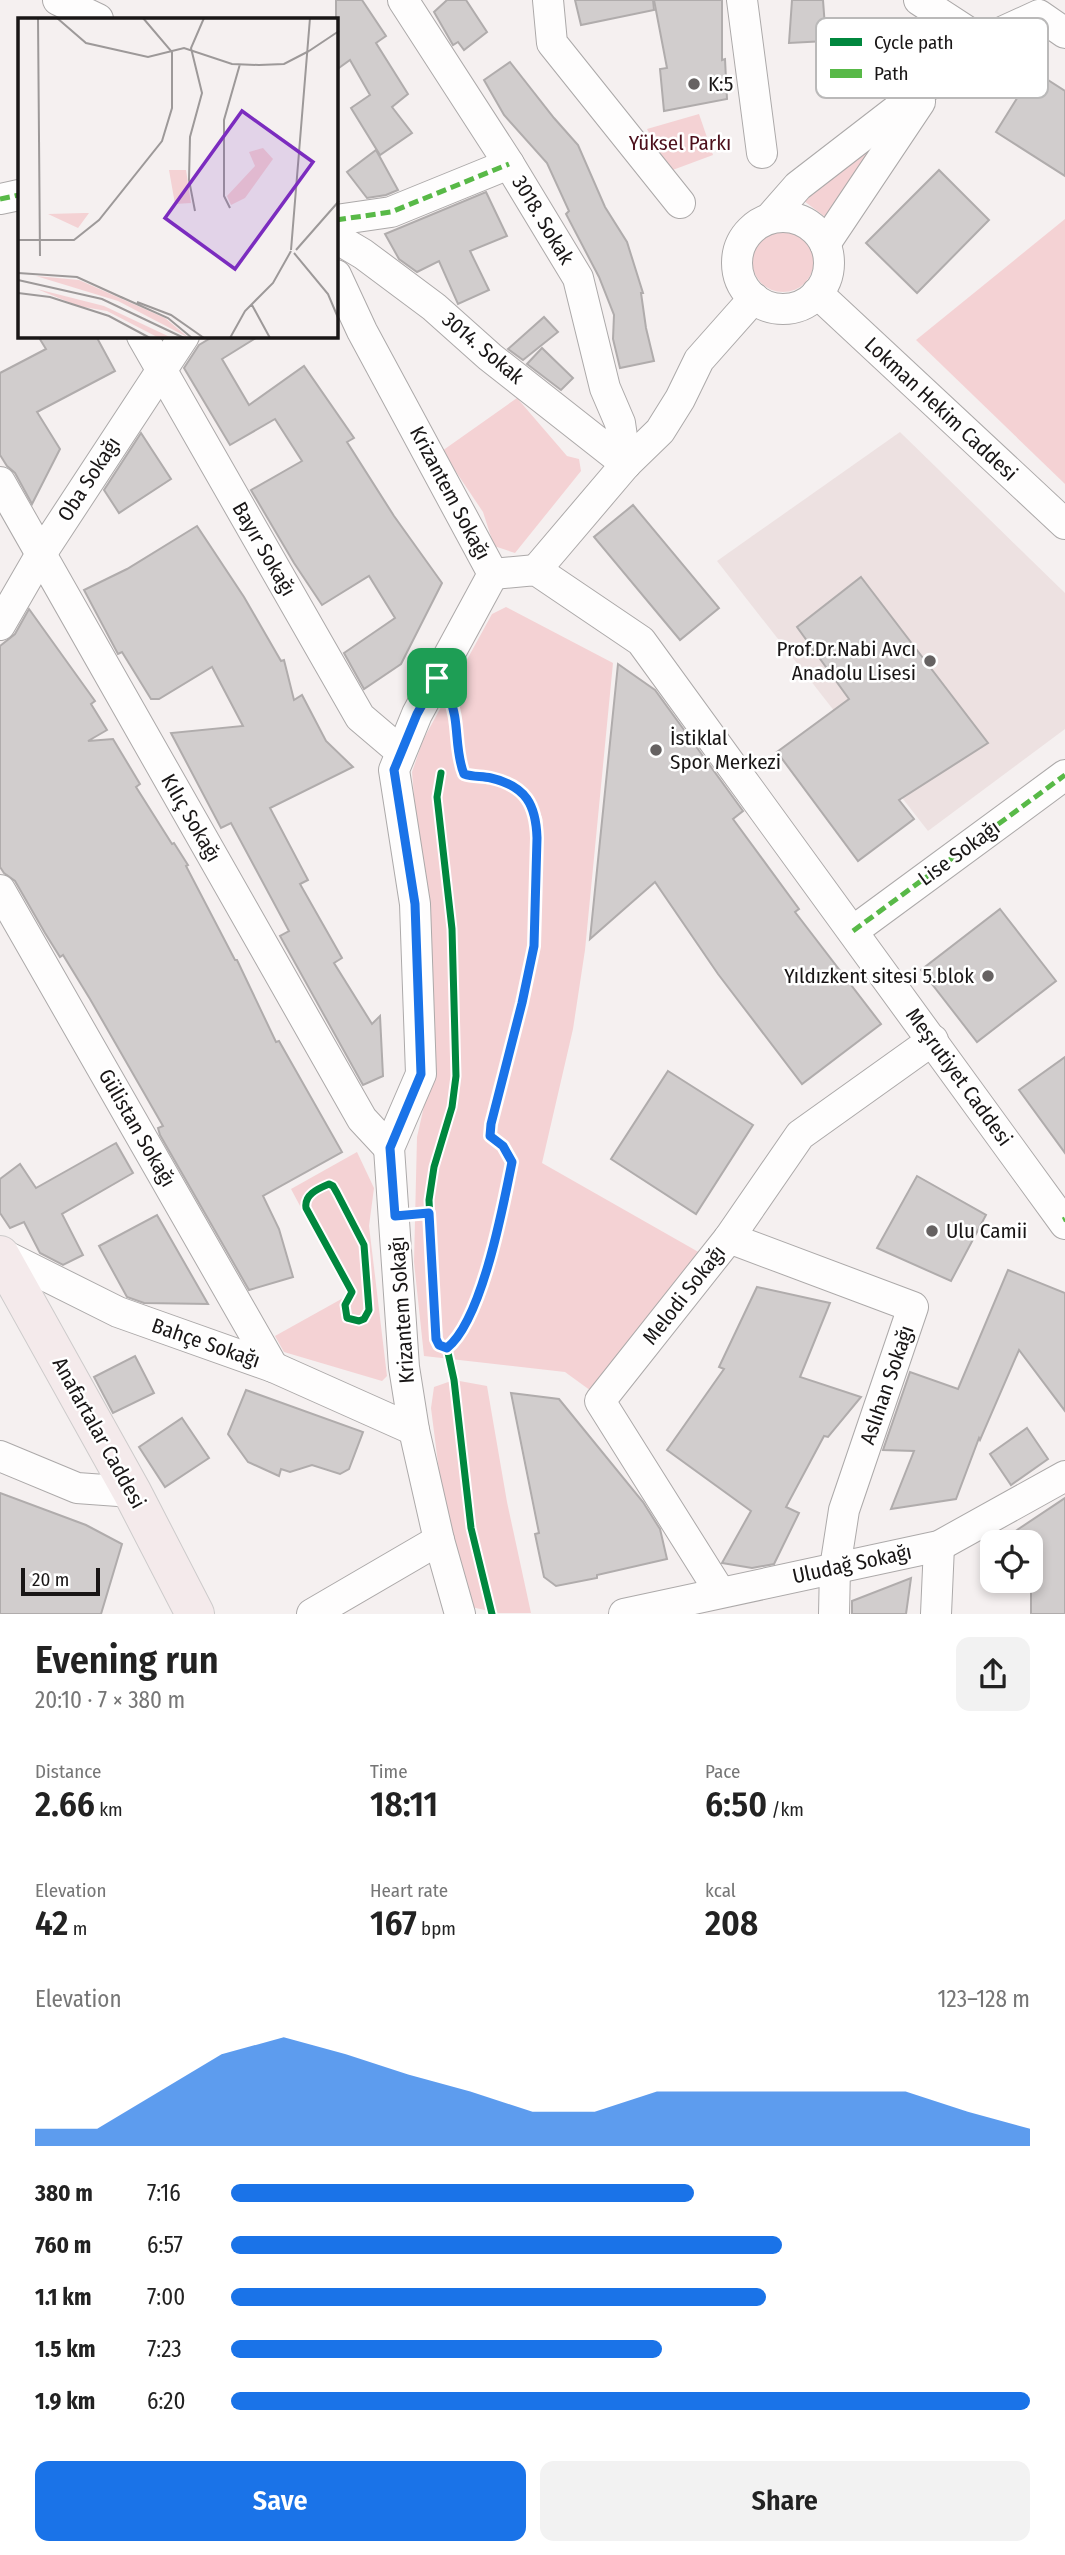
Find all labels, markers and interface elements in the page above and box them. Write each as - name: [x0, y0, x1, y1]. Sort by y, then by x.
- inset map: [18, 18, 338, 338]
- legend: [816, 18, 1048, 98]
- text: Cycle path: [874, 31, 953, 54]
- text: Path: [874, 62, 909, 85]
- place label: K:5: [708, 71, 733, 97]
- marker: K:5: [686, 76, 702, 92]
- park label: Yüksel Parkı: [629, 130, 731, 156]
- street label: 3018. Sokak: [506, 171, 580, 269]
- street label: 3014. Sokak: [437, 306, 529, 390]
- street label: Lokman Hekim Caddesi: [859, 332, 1023, 486]
- street label: Krizantem Sokağı: [404, 422, 496, 564]
- street label: Oba Sokağı: [52, 432, 126, 526]
- street label: Bayır Sokağı: [227, 497, 301, 601]
- place label: Prof.Dr.Nabi Avcı Anadolu Lisesi: [776, 636, 916, 686]
- pin: [407, 648, 467, 708]
- marker: Prof.Dr.Nabi Avcı Anadolu Lisesi: [922, 653, 938, 669]
- icon: arrive: [418, 659, 456, 697]
- place label: İstiklal Spor Merkezi: [670, 725, 781, 775]
- marker: İstiklal Spor Merkezi: [648, 742, 664, 758]
- street label: Kılıç Sokağı: [155, 769, 227, 867]
- street label: Lise Sokağı: [913, 815, 1005, 891]
- place label: Yıldızkent sitesi 5.blok: [784, 963, 974, 989]
- marker: Yıldızkent sitesi 5.blok: [980, 968, 996, 984]
- street label: Meşrutiyet Caddesi: [900, 1003, 1018, 1151]
- street label: Gülistan Sokağı: [93, 1064, 181, 1192]
- place label: Ulu Camii: [946, 1218, 1027, 1244]
- marker: Ulu Camii: [924, 1223, 940, 1239]
- street label: Krizantem Sokağı: [384, 1236, 420, 1384]
- street label: Melodi Sokağı: [637, 1240, 731, 1350]
- street label: Bahçe Sokağı: [148, 1312, 264, 1374]
- street label: Aslıhan Sokağı: [854, 1322, 920, 1448]
- street label: Anafartalar Caddesi: [47, 1353, 151, 1513]
- map controls: [980, 1530, 1043, 1593]
- button: locate: [980, 1530, 1043, 1593]
- street label: Uludağ Sokağı: [790, 1539, 914, 1589]
- scale bar: [21, 1564, 100, 1596]
- text: 20 m: [32, 1568, 69, 1591]
- text: Evening run: [35, 1637, 219, 1683]
- button: share: [956, 1637, 1030, 1711]
- text: 20:10 · 7 × 380 m: [35, 1686, 185, 1714]
- text: Distance: [35, 1760, 102, 1783]
- text: Time: [370, 1760, 408, 1783]
- text: Pace: [705, 1760, 740, 1783]
- text: 2.66: [35, 1783, 95, 1825]
- text: 18:11: [370, 1783, 438, 1825]
- text: 6:50: [705, 1783, 767, 1825]
- text: km: [95, 1798, 123, 1821]
- text: /km: [767, 1798, 804, 1821]
- text: Elevation: [35, 1879, 107, 1902]
- text: Heart rate: [370, 1879, 448, 1902]
- text: kcal: [705, 1879, 736, 1902]
- text: 42: [35, 1902, 68, 1944]
- text: 167: [370, 1902, 417, 1944]
- text: 208: [705, 1902, 758, 1944]
- text: m: [68, 1917, 87, 1940]
- text: bpm: [417, 1917, 456, 1940]
- text: Elevation: [35, 1985, 122, 2013]
- text: 123–128 m: [938, 1985, 1030, 2013]
- text: 380 m: [35, 2179, 93, 2207]
- text: 7:16: [147, 2179, 181, 2207]
- text: 760 m: [35, 2231, 91, 2259]
- text: 6:57: [147, 2231, 183, 2259]
- text: 1.1 km: [35, 2283, 91, 2311]
- text: 7:00: [147, 2283, 185, 2311]
- text: 1.5 km: [35, 2335, 96, 2363]
- text: 7:23: [147, 2335, 182, 2363]
- text: 1.9 km: [35, 2387, 95, 2415]
- text: 6:20: [147, 2387, 185, 2415]
- button: Save: [35, 2461, 526, 2541]
- button: Share: [540, 2461, 1030, 2541]

